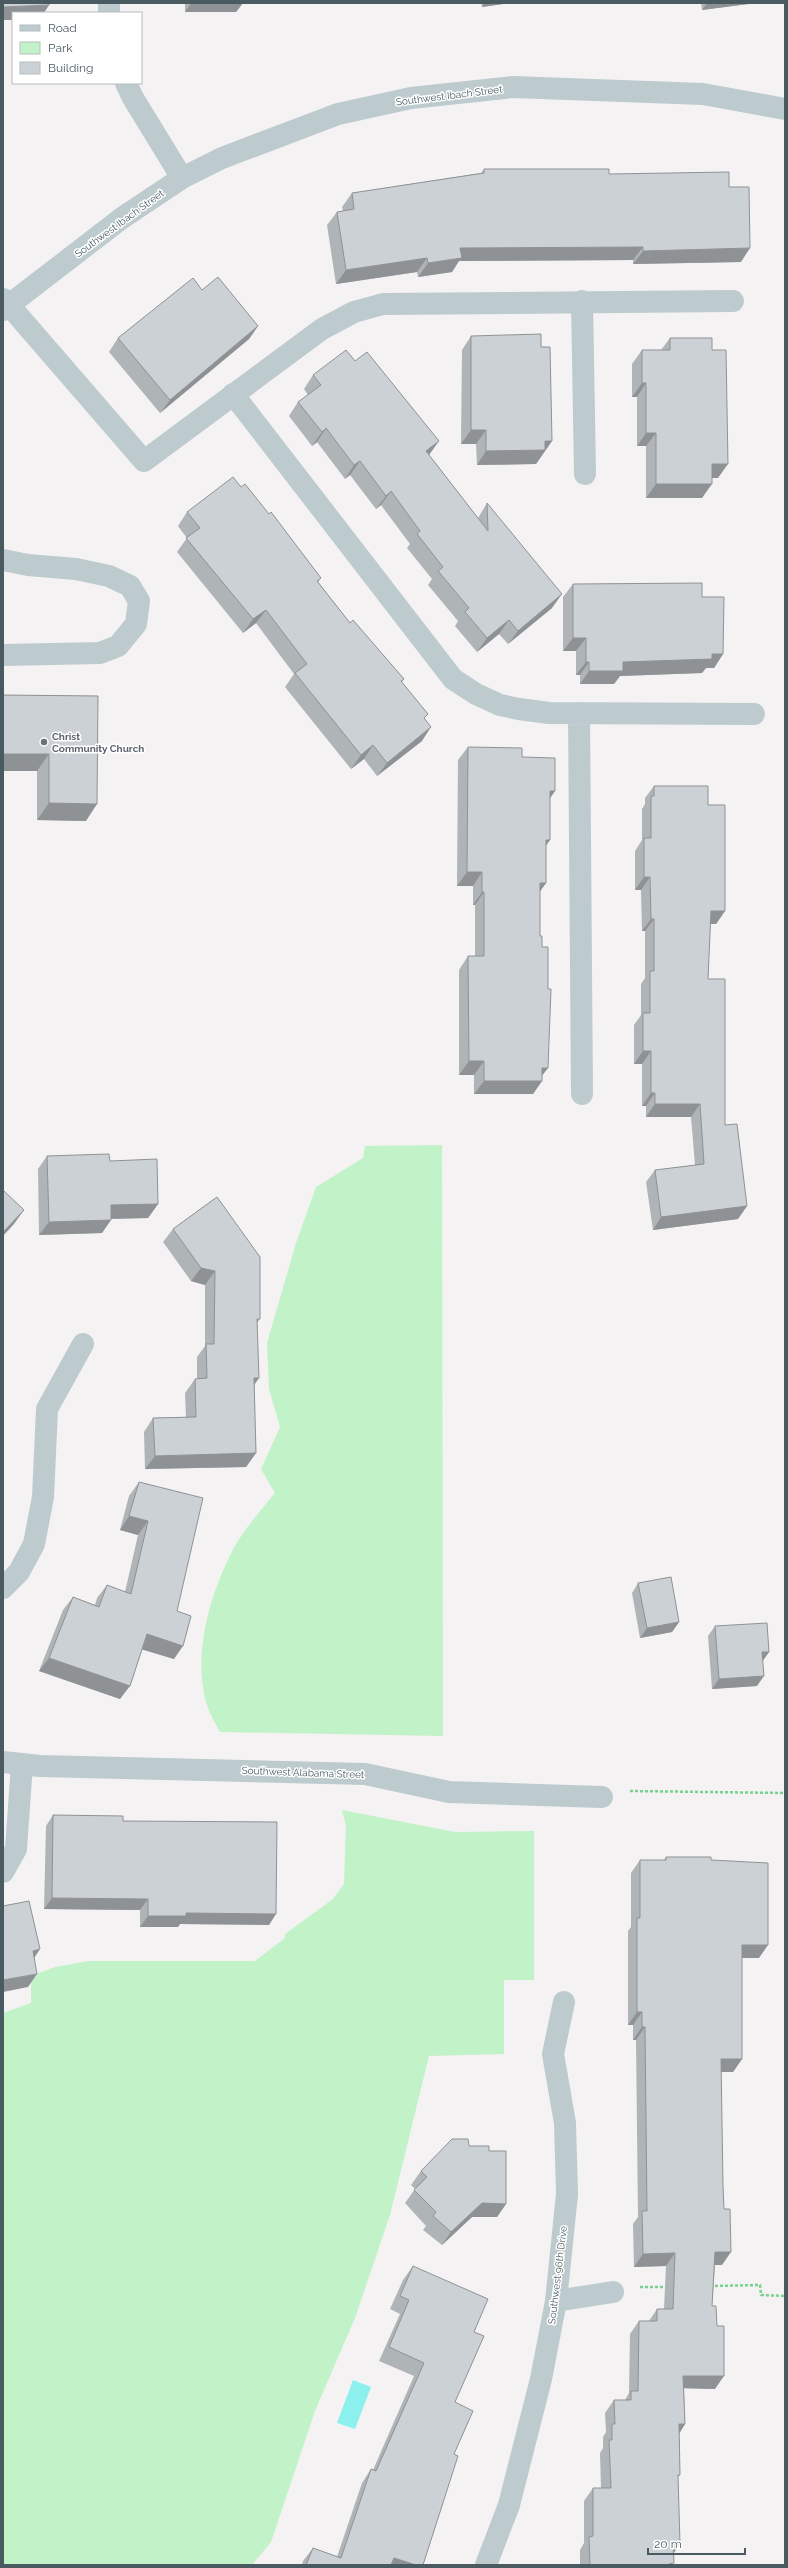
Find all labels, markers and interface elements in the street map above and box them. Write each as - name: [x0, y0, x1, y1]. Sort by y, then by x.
- legend: [12, 12, 142, 84]
- text: Road: [48, 21, 77, 35]
- text: Park: [48, 41, 73, 55]
- text: Building: [48, 61, 94, 75]
- street label: Southwest Ibach Street: [395, 83, 504, 107]
- street label: Southwest Ibach Street: [73, 187, 166, 259]
- place label: Christ Community Church: [52, 731, 144, 754]
- marker: Christ Community Church: [39, 737, 49, 747]
- street label: Southwest Alabama Street: [241, 1765, 365, 1780]
- street label: Southwest 96th Drive: [546, 2225, 569, 2325]
- scale bar: [648, 2530, 745, 2556]
- text: 20 m: [654, 2537, 682, 2551]

